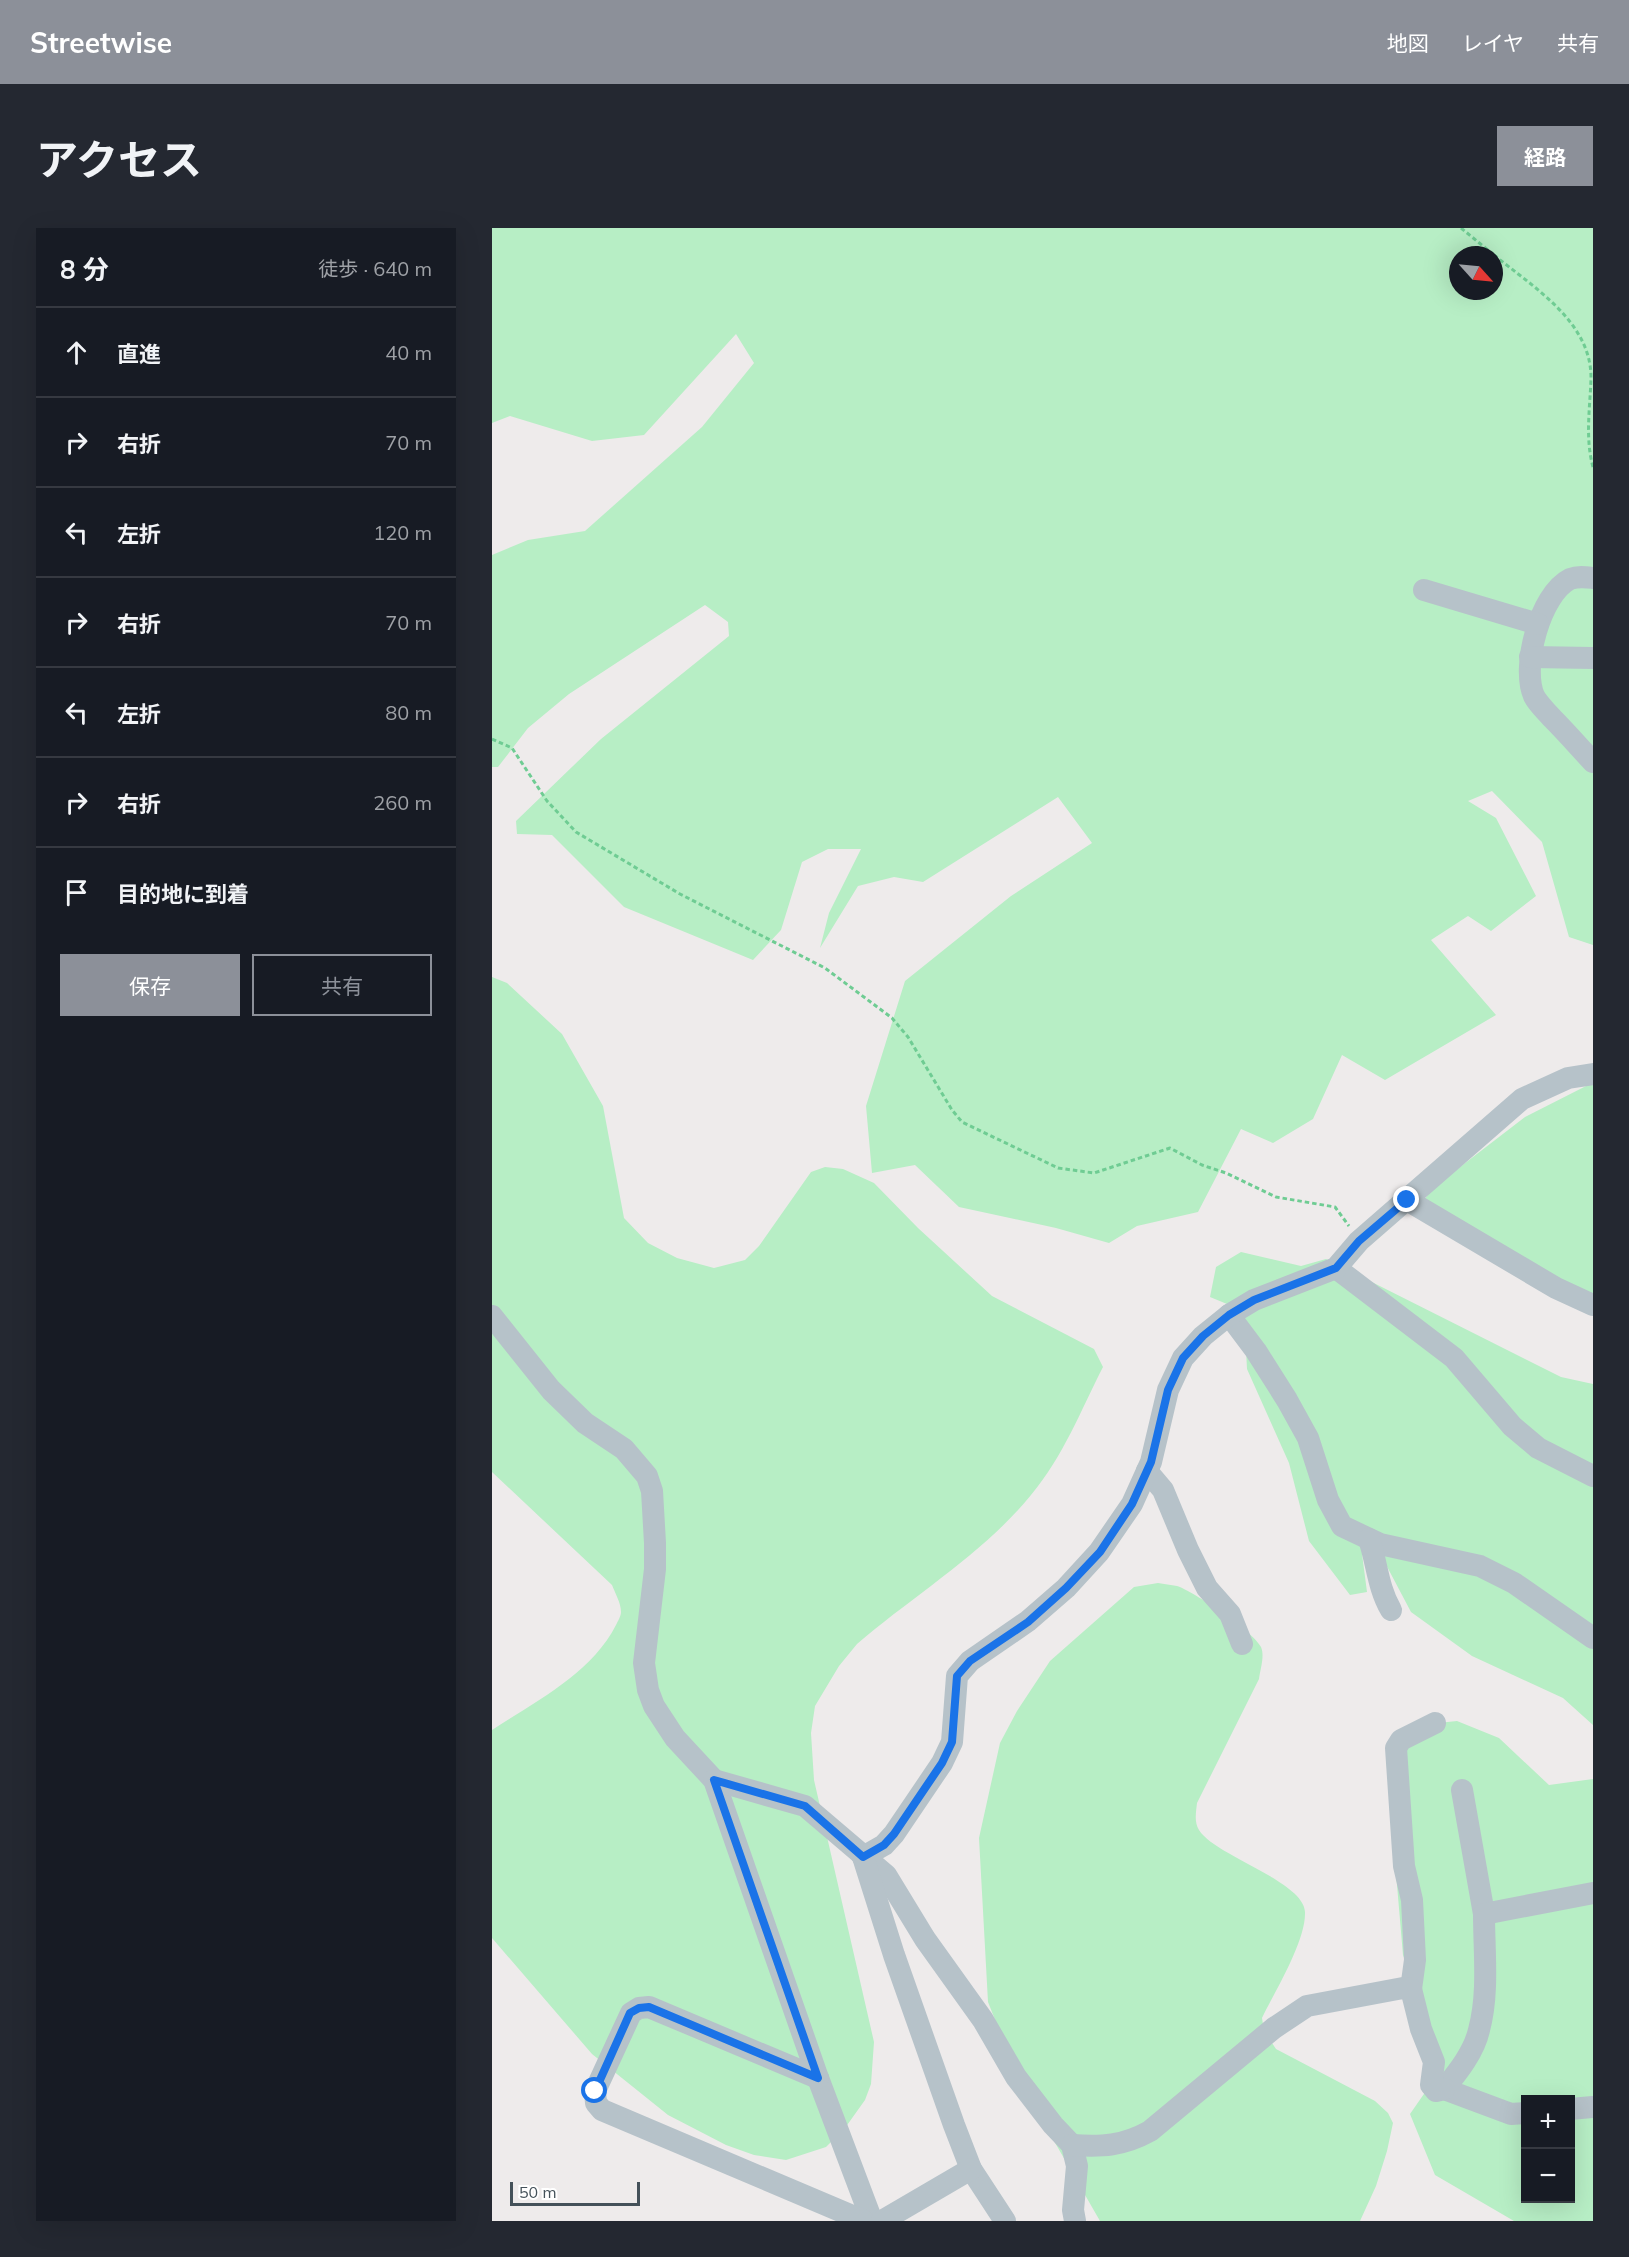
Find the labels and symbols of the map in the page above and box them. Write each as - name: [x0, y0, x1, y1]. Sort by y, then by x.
- north arrow: [1449, 246, 1503, 300]
- route end: [1393, 1186, 1419, 1212]
- route start: [581, 2077, 607, 2103]
- scale bar: [510, 2179, 640, 2206]

